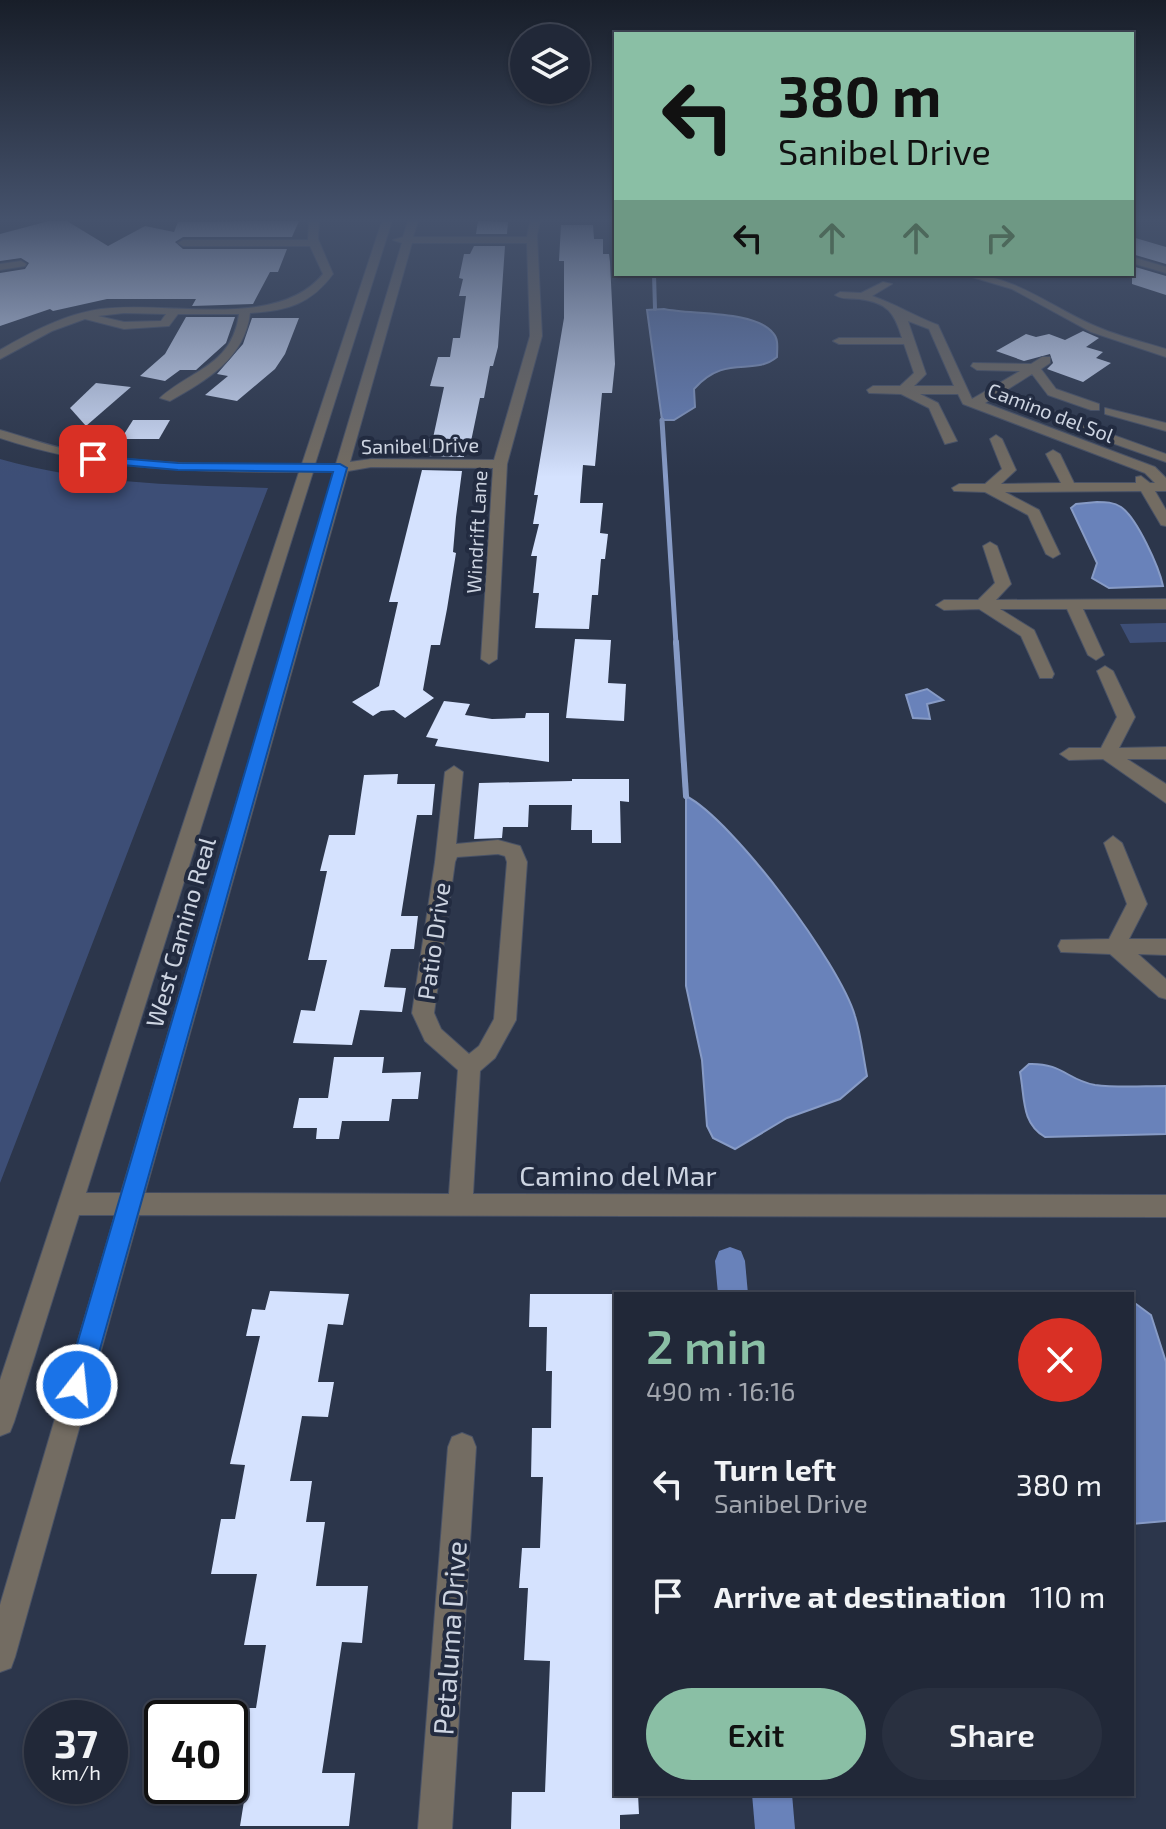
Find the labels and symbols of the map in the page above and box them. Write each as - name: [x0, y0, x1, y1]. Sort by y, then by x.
- street label: Camino del Sol: [985, 377, 1117, 447]
- pin: [59, 425, 127, 493]
- street label: Sanibel Drive: [361, 432, 479, 458]
- street label: Windrift Lane: [461, 470, 491, 594]
- street label: West Camino Real: [139, 834, 221, 1030]
- street label: Patio Drive: [410, 880, 456, 1002]
- street label: Camino del Mar: [519, 1158, 717, 1192]
- position arrow: [35, 1343, 119, 1427]
- street label: Petaluma Drive: [425, 1540, 473, 1736]
- speed limit sign: 40: [144, 1700, 248, 1804]

